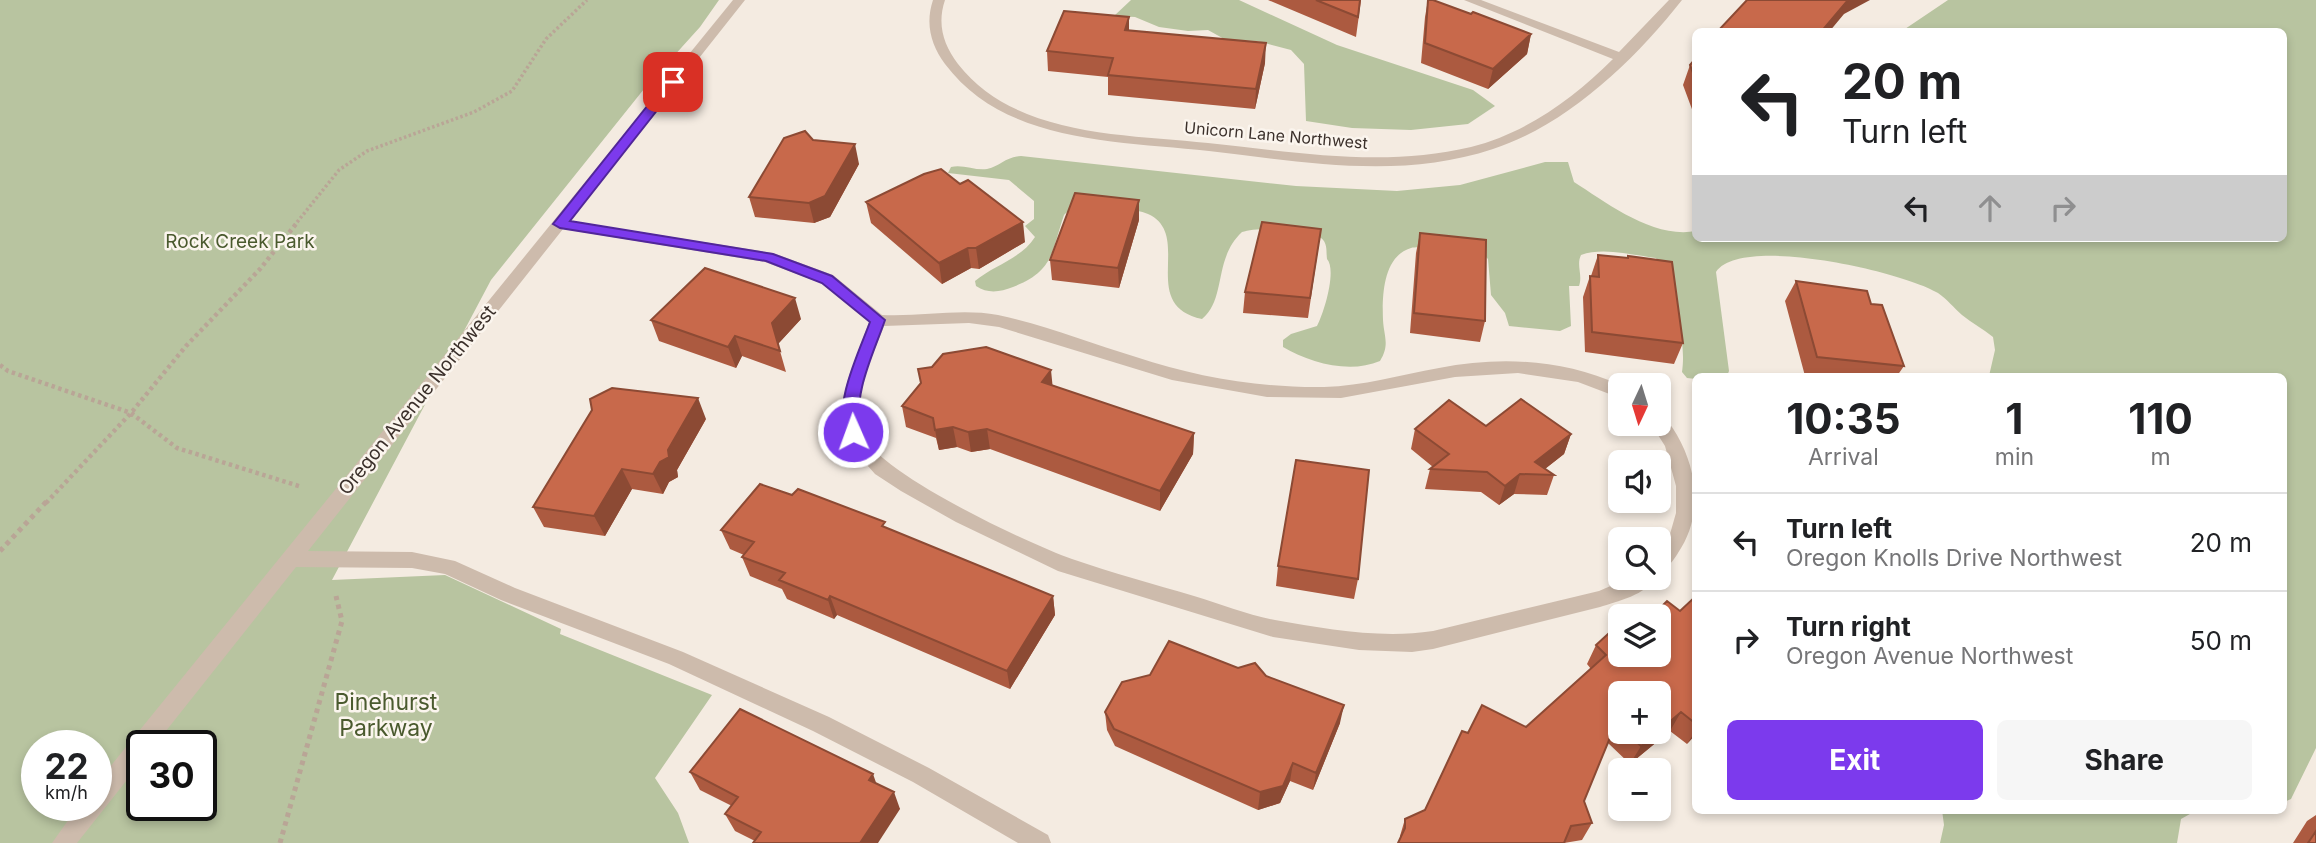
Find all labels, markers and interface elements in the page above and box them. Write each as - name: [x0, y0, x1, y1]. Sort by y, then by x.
- pin: [643, 52, 703, 112]
- text: 20 m: [1842, 52, 1962, 111]
- icon: left: [1727, 56, 1818, 147]
- icon: arrive: [654, 63, 692, 101]
- text: Turn left: [1842, 112, 1967, 151]
- street label: Unicorn Lane Northwest: [1184, 117, 1368, 153]
- icon: left: [1898, 189, 1936, 227]
- icon: ahead: [1971, 189, 2009, 227]
- icon: right: [2044, 189, 2082, 227]
- park label: Rock Creek Park: [165, 230, 315, 253]
- street label: Oregon Avenue Northwest: [333, 301, 501, 499]
- north arrow: [1608, 373, 1671, 436]
- map controls: [1608, 373, 1671, 821]
- text: 10:35: [1786, 393, 1901, 444]
- text: 1: [2005, 393, 2023, 444]
- text: 110: [2128, 393, 2193, 444]
- position arrow: [816, 395, 890, 469]
- text: Arrival: [1808, 443, 1879, 471]
- text: min: [1995, 443, 2034, 471]
- text: m: [2150, 443, 2171, 471]
- button: sound: [1608, 450, 1671, 513]
- text: Turn left: [1786, 513, 1892, 544]
- icon: left: [1727, 523, 1765, 561]
- button: search: [1608, 527, 1671, 590]
- text: 20 m: [2190, 527, 2252, 558]
- text: Oregon Knolls Drive Northwest: [1786, 544, 2122, 572]
- button: layers: [1608, 604, 1671, 667]
- text: Turn right: [1786, 611, 1911, 642]
- icon: right: [1727, 621, 1765, 659]
- text: 50 m: [2190, 625, 2252, 656]
- text: Oregon Avenue Northwest: [1786, 642, 2073, 670]
- button: +: [1608, 681, 1671, 744]
- park label: Pinehurst Parkway: [335, 688, 438, 742]
- button: Exit: [1727, 720, 1983, 800]
- button: Share: [1997, 720, 2252, 800]
- speed limit sign: 30: [126, 730, 217, 821]
- text: 22: [44, 745, 89, 787]
- button: −: [1608, 758, 1671, 821]
- text: km/h: [45, 782, 88, 803]

